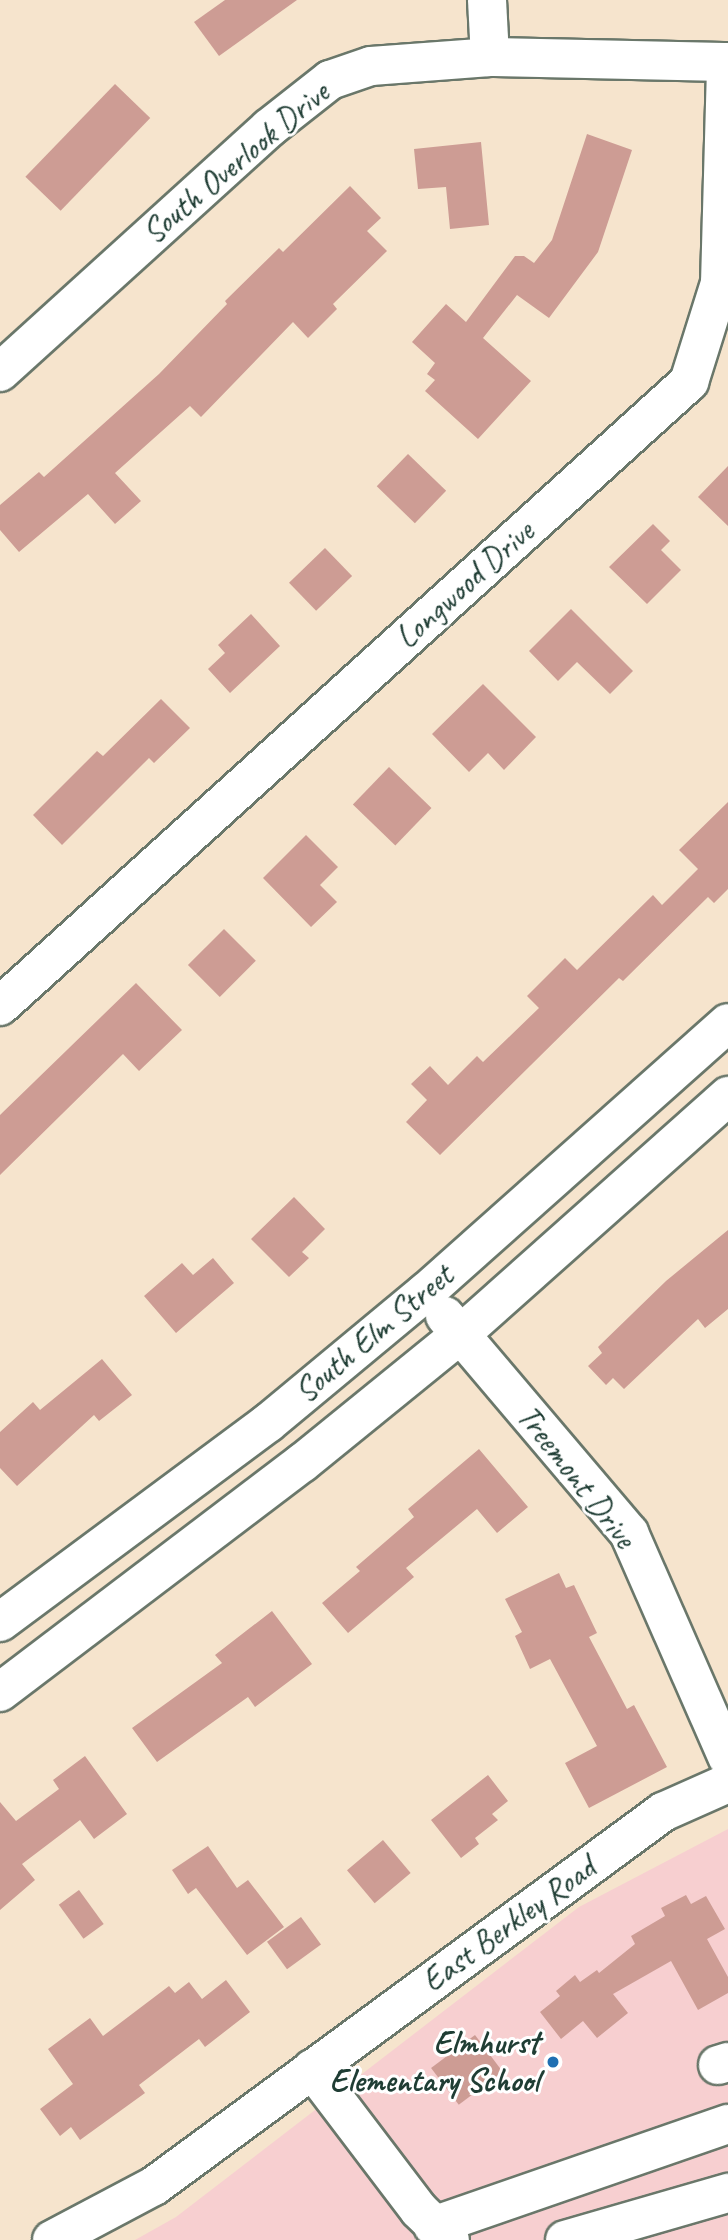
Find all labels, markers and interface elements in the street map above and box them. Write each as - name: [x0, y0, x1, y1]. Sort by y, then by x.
- street label: South Overlook Drive: [134, 73, 338, 253]
- street label: Longwood Drive: [388, 512, 542, 658]
- street label: South Elm Street: [286, 1256, 462, 1412]
- street label: Treemont Drive: [508, 1398, 644, 1556]
- street label: East Berkley Road: [415, 1849, 603, 2001]
- place label: Elmhurst Elementary School: [330, 2023, 539, 2101]
- marker: Elmhurst Elementary School: [545, 2054, 561, 2070]

